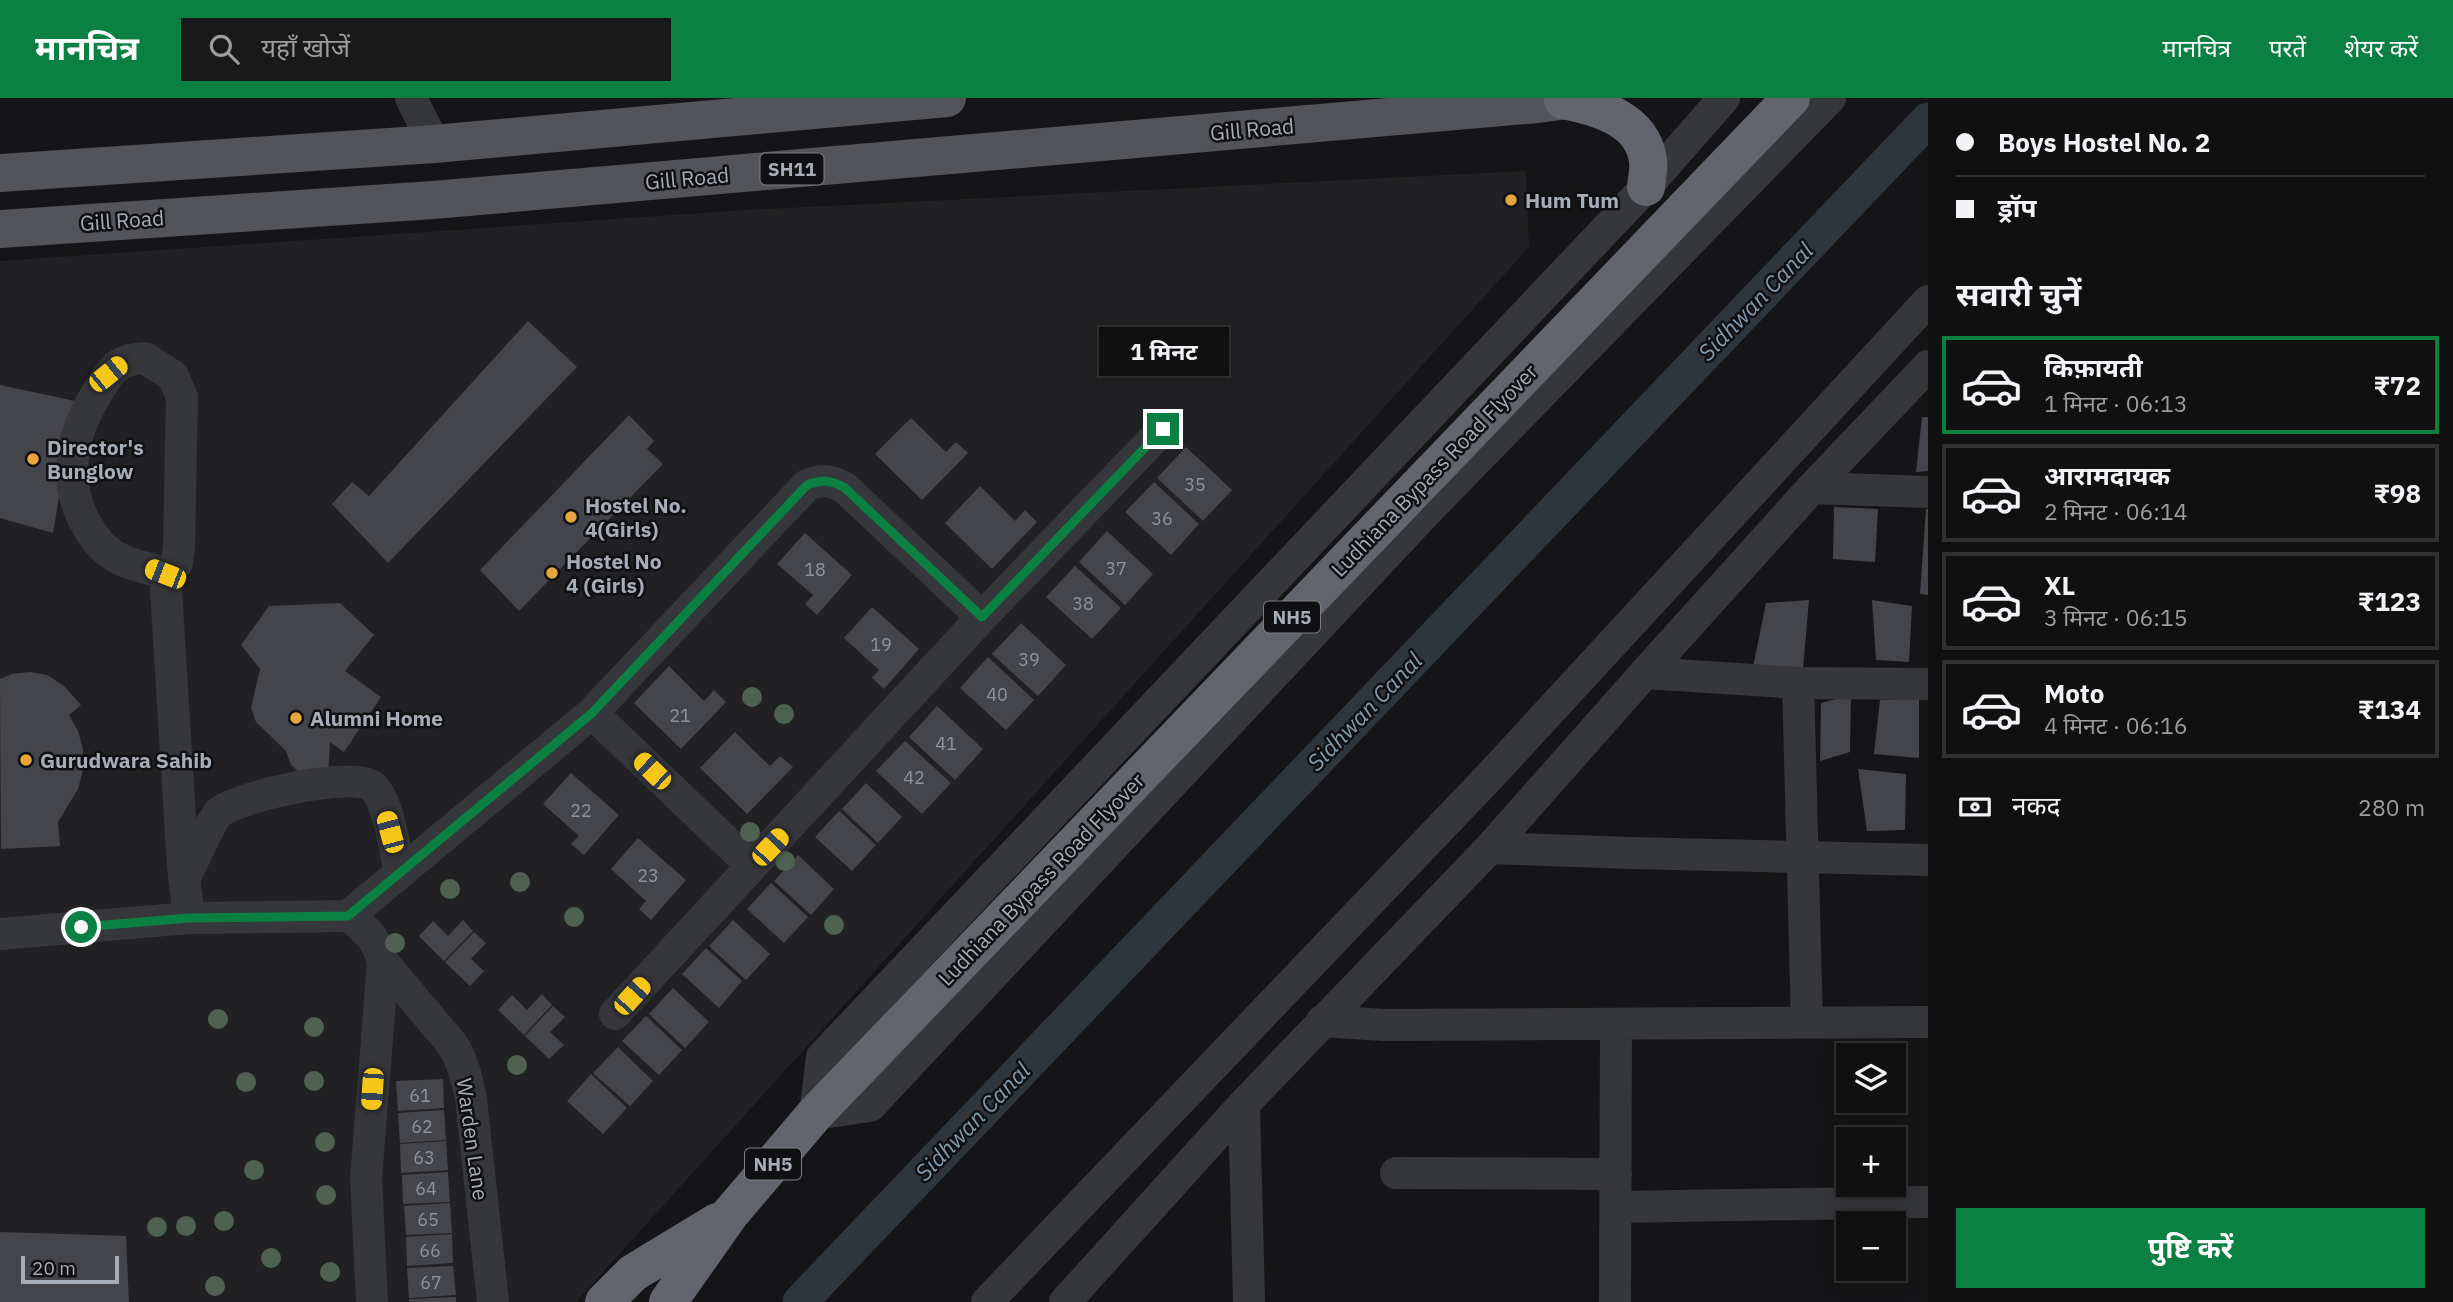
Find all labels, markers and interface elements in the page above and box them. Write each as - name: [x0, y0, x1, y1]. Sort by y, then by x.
- search box: [181, 18, 671, 81]
- text: मानचित्र: [35, 26, 139, 69]
- icon: search: [205, 30, 243, 68]
- text: यहाँ खोजें: [261, 30, 350, 64]
- text: मानचित्र: [2162, 32, 2231, 64]
- text: परतें: [2269, 32, 2306, 64]
- text: शेयर करें: [2344, 32, 2418, 64]
- street label: Gill Road: [1209, 111, 1295, 147]
- text: Boys Hostel No. 2: [1998, 125, 2210, 159]
- road number: SH11: [760, 153, 824, 184]
- street label: Gill Road: [644, 160, 730, 196]
- place label: Hum Tum: [1525, 186, 1619, 214]
- text: ड्रॉप: [1998, 190, 2036, 224]
- marker: Hum Tum: [1503, 192, 1519, 208]
- street label: Gill Road: [79, 203, 165, 237]
- water label: Sidhwan Canal: [1691, 235, 1820, 367]
- text: सवारी चुनें: [1956, 273, 2081, 315]
- callout: 1 मिनट: [1098, 328, 1228, 376]
- text: 1 मिनट: [1130, 336, 1198, 366]
- text: किफ़ायती: [2044, 350, 2143, 384]
- car: [86, 353, 131, 395]
- icon: car: [1960, 354, 2023, 417]
- street label: Ludhiana Bypass Road Flyover: [1325, 357, 1543, 582]
- text: ₹72: [2373, 368, 2421, 402]
- text: 1 मिनट · 06:13: [2044, 388, 2188, 418]
- route end: [1147, 413, 1179, 445]
- place label: Director's Bunglow: [47, 433, 144, 485]
- marker: Director's Bunglow: [25, 451, 41, 467]
- text: आरामदायक: [2044, 458, 2170, 492]
- icon: car: [1960, 462, 2023, 525]
- house number: 35: [1184, 473, 1206, 496]
- text: ₹98: [2373, 476, 2421, 510]
- place label: Hostel No. 4(Girls): [585, 491, 687, 543]
- text: 2 मिनट · 06:14: [2044, 496, 2188, 526]
- house number: 36: [1151, 507, 1173, 530]
- marker: Hostel No. 4(Girls): [563, 509, 579, 525]
- place label: Hostel No 4 (Girls): [566, 547, 662, 599]
- car: [142, 557, 189, 591]
- house number: 37: [1105, 557, 1127, 580]
- house number: 18: [804, 558, 826, 581]
- marker: Hostel No 4 (Girls): [544, 565, 560, 581]
- text: XL: [2044, 568, 2075, 602]
- icon: car: [1960, 570, 2023, 633]
- text: ₹123: [2358, 584, 2421, 618]
- house number: 38: [1072, 592, 1094, 615]
- road number: NH5: [1264, 602, 1320, 632]
- text: 3 मिनट · 06:15: [2044, 602, 2188, 632]
- house number: 19: [870, 633, 892, 656]
- water label: Sidhwan Canal: [1300, 645, 1429, 777]
- house number: 39: [1018, 648, 1040, 671]
- text: Moto: [2044, 676, 2104, 710]
- icon: car: [1960, 678, 2023, 741]
- house number: 40: [986, 683, 1008, 706]
- text: ₹134: [2358, 692, 2421, 726]
- place label: Alumni Home: [310, 704, 443, 732]
- house number: 21: [669, 704, 691, 727]
- marker: Alumni Home: [288, 710, 304, 726]
- text: 4 मिनट · 06:16: [2044, 710, 2188, 740]
- house number: 41: [935, 732, 957, 755]
- place label: Gurudwara Sahib: [40, 746, 212, 774]
- car: [630, 749, 675, 793]
- marker: Gurudwara Sahib: [18, 752, 34, 768]
- house number: 42: [903, 766, 925, 789]
- street label: Ludhiana Bypass Road Flyover: [932, 766, 1150, 991]
- icon: cash: [1956, 788, 1994, 826]
- text: नकद: [2012, 788, 2060, 822]
- text: 280 m: [2358, 792, 2425, 822]
- house number: 22: [570, 799, 592, 822]
- car: [375, 809, 406, 855]
- car: [748, 824, 793, 870]
- house number: 23: [637, 864, 659, 887]
- route start: [65, 911, 97, 943]
- car: [611, 973, 654, 1019]
- map controls: [1836, 1043, 1906, 1281]
- button: layers: [1836, 1043, 1906, 1113]
- water label: Sidhwan Canal: [908, 1055, 1037, 1187]
- car: [361, 1067, 384, 1111]
- street label: Warden Lane: [451, 1076, 495, 1202]
- house number: 61: [409, 1084, 431, 1107]
- house number: 62: [411, 1115, 433, 1138]
- button: +: [1836, 1127, 1906, 1197]
- house number: 63: [413, 1146, 435, 1169]
- road number: NH5: [745, 1148, 801, 1180]
- house number: 64: [415, 1177, 437, 1200]
- house number: 65: [417, 1208, 439, 1231]
- button: पुष्टि करें: [1956, 1208, 2425, 1288]
- button: −: [1836, 1211, 1906, 1281]
- house number: 66: [419, 1239, 441, 1262]
- scale bar: [21, 1253, 119, 1285]
- text: 20 m: [32, 1256, 76, 1280]
- house number: 67: [420, 1271, 442, 1294]

